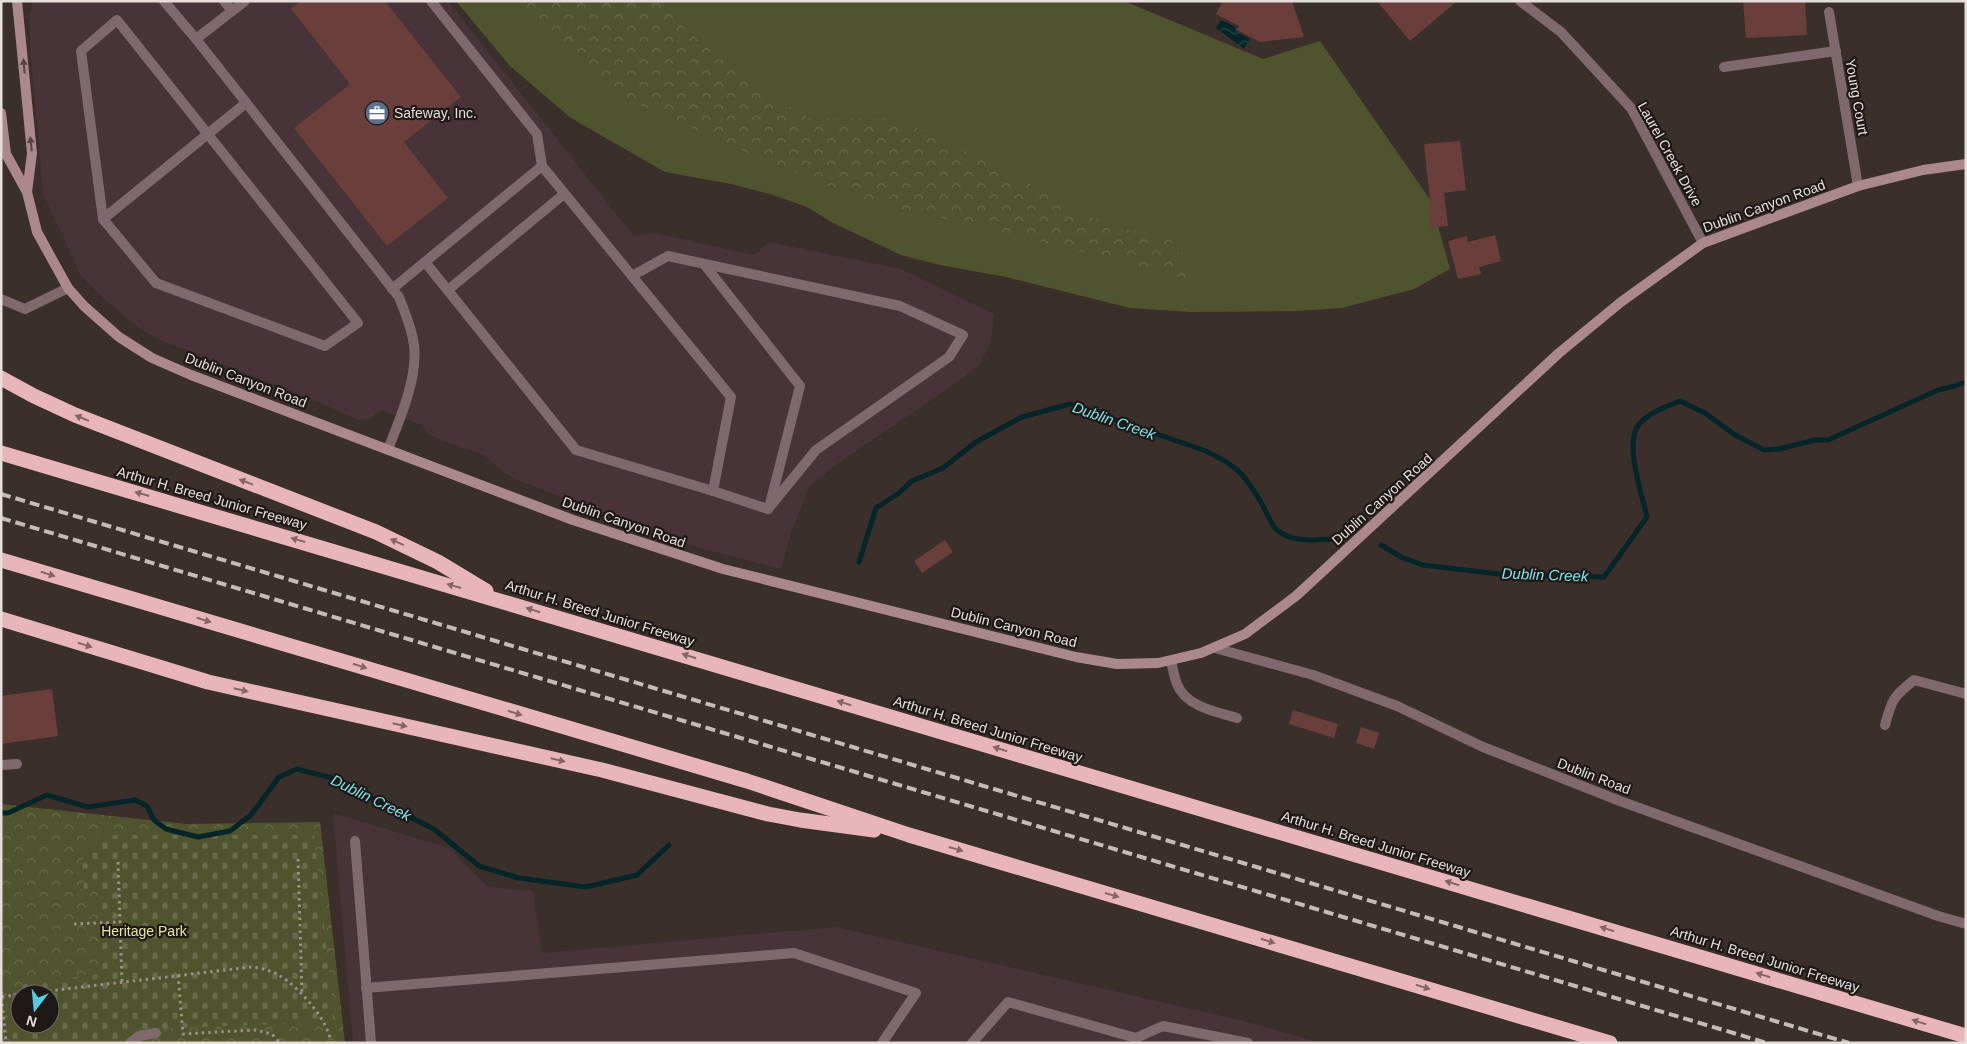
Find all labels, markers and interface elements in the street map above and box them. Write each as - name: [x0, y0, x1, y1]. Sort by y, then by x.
- one-way arrow: [19, 57, 27, 73]
- street label: Young Court: [1842, 58, 1872, 137]
- street label: Laurel Creek Drive: [1635, 99, 1705, 209]
- office icon: Safeway, Inc.: [364, 100, 390, 126]
- place label: Safeway, Inc.: [394, 105, 477, 121]
- one-way arrow: [27, 135, 35, 151]
- street label: Dublin Canyon Road: [1701, 176, 1827, 236]
- street label: Dublin Canyon Road: [183, 349, 309, 411]
- water label: Dublin Creek: [1070, 398, 1159, 443]
- one-way arrow: [74, 414, 89, 422]
- street label: Dublin Canyon Road: [1329, 450, 1435, 548]
- street label: Arthur H. Breed Junior Freeway: [115, 463, 309, 533]
- one-way arrow: [238, 478, 253, 486]
- one-way arrow: [134, 490, 149, 498]
- street label: Dublin Canyon Road: [560, 493, 688, 551]
- one-way arrow: [290, 536, 305, 544]
- one-way arrow: [390, 537, 404, 545]
- water label: Dublin Creek: [1501, 564, 1590, 585]
- one-way arrow: [41, 570, 56, 578]
- street label: Arthur H. Breed Junior Freeway: [504, 577, 696, 649]
- one-way arrow: [446, 582, 461, 590]
- street label: Dublin Canyon Road: [949, 604, 1079, 650]
- one-way arrow: [525, 606, 540, 614]
- one-way arrow: [196, 616, 211, 624]
- one-way arrow: [78, 641, 93, 649]
- one-way arrow: [681, 652, 696, 660]
- one-way arrow: [352, 663, 367, 671]
- one-way arrow: [234, 686, 249, 694]
- street label: Arthur H. Breed Junior Freeway: [892, 693, 1084, 765]
- one-way arrow: [837, 698, 852, 706]
- one-way arrow: [508, 709, 523, 717]
- one-way arrow: [392, 721, 407, 729]
- one-way arrow: [992, 745, 1007, 753]
- street label: Dublin Road: [1555, 755, 1633, 797]
- one-way arrow: [551, 756, 566, 764]
- water label: Dublin Creek: [329, 771, 415, 825]
- street label: Arthur H. Breed Junior Freeway: [1280, 808, 1472, 880]
- one-way arrow: [949, 845, 964, 853]
- one-way arrow: [1444, 878, 1459, 886]
- one-way arrow: [1104, 891, 1119, 899]
- park label: Heritage Park: [101, 923, 188, 939]
- street label: Arthur H. Breed Junior Freeway: [1669, 923, 1861, 995]
- one-way arrow: [1600, 925, 1615, 933]
- one-way arrow: [1260, 937, 1275, 945]
- one-way arrow: [1756, 971, 1771, 979]
- north arrow: [10, 984, 60, 1034]
- one-way arrow: [1416, 984, 1431, 992]
- text: N: [24, 1012, 38, 1031]
- one-way arrow: [1911, 1017, 1926, 1025]

